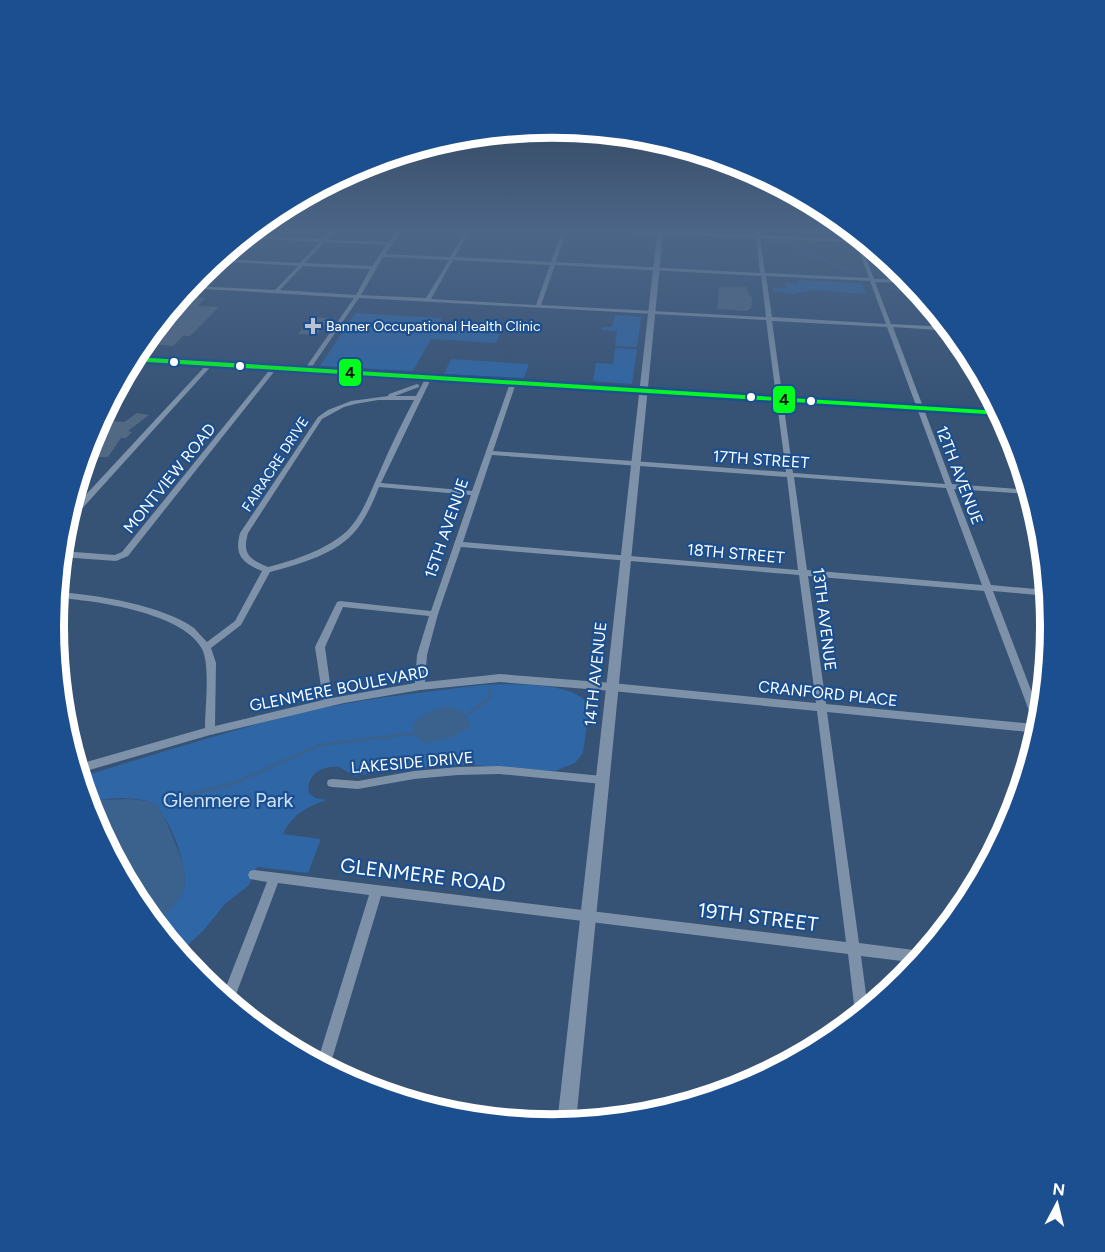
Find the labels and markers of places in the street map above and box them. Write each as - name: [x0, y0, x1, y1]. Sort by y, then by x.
- marker: Banner Occupational Health Clinic: [304, 317, 322, 335]
- place label: Banner Occupational Health Clinic: [326, 318, 541, 335]
- unlabelled marker: [168, 356, 180, 368]
- unlabelled marker: [234, 360, 246, 372]
- unlabelled marker: [745, 391, 757, 403]
- unlabelled marker: [805, 395, 817, 407]

